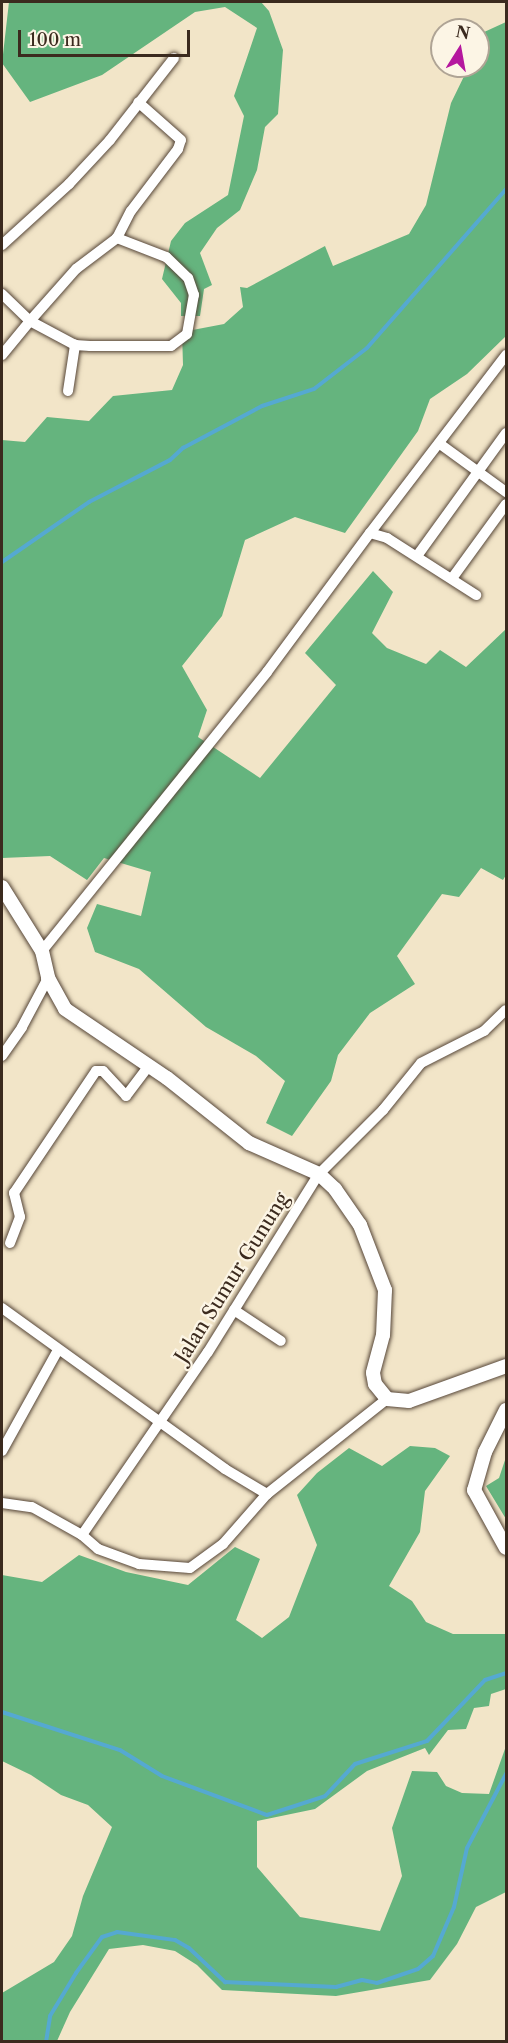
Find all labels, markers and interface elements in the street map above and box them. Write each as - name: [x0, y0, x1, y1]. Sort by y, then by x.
- scale bar: [21, 18, 194, 56]
- north arrow: [430, 18, 490, 78]
- text: N: [454, 21, 472, 43]
- text: 100 m: [29, 29, 81, 51]
- street label: Jalan Sumur Gunung: [170, 1188, 294, 1368]

